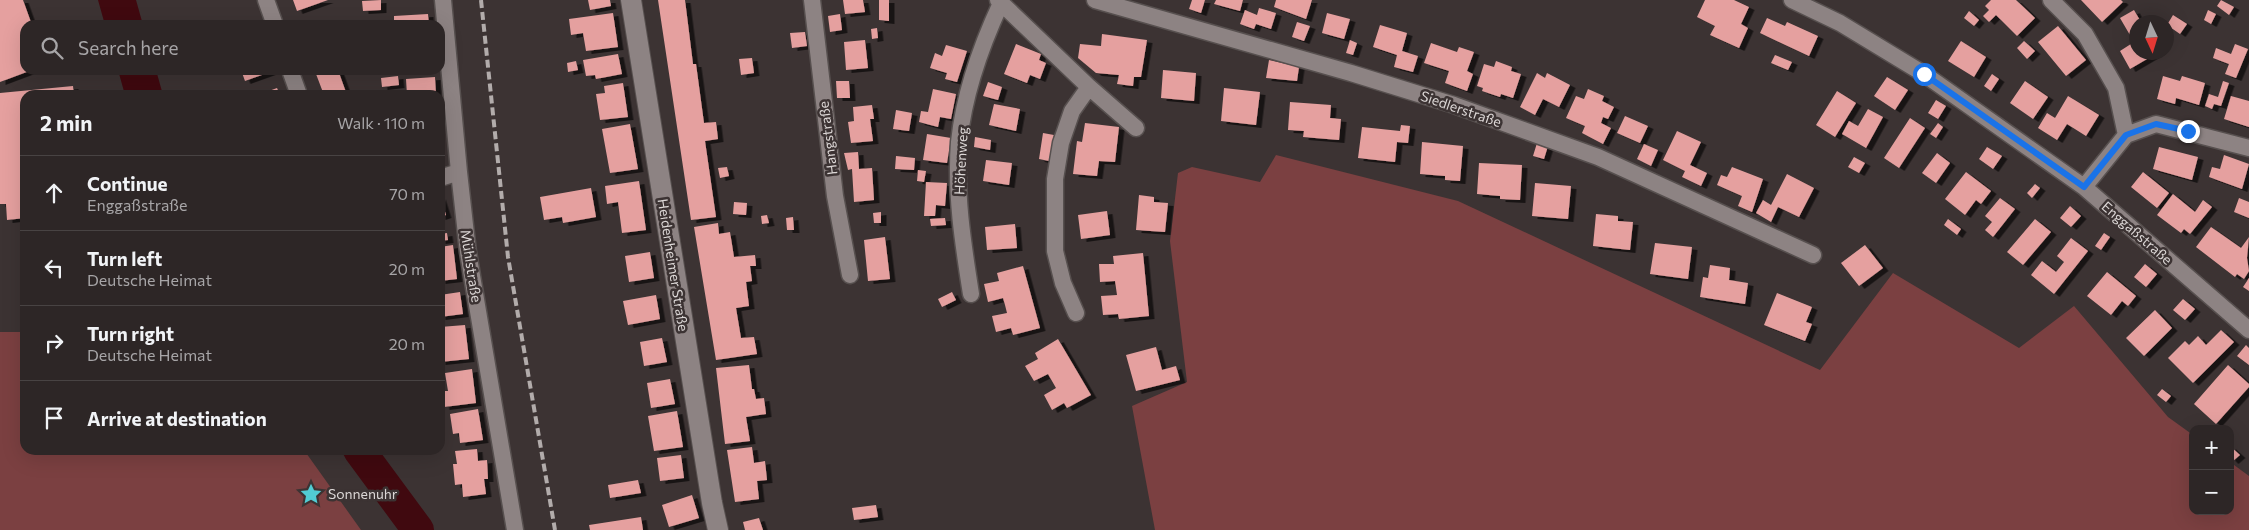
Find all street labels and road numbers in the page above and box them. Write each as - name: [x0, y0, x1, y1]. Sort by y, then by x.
- street label: Siedlerstraße: [1419, 87, 1504, 130]
- street label: Hangstraße: [815, 100, 840, 176]
- street label: Höhenweg: [950, 126, 971, 195]
- street label: Heidenheimer Straße: [655, 197, 692, 333]
- street label: Enggaßstraße: [2099, 197, 2176, 268]
- street label: Mühlstraße: [457, 228, 486, 304]

